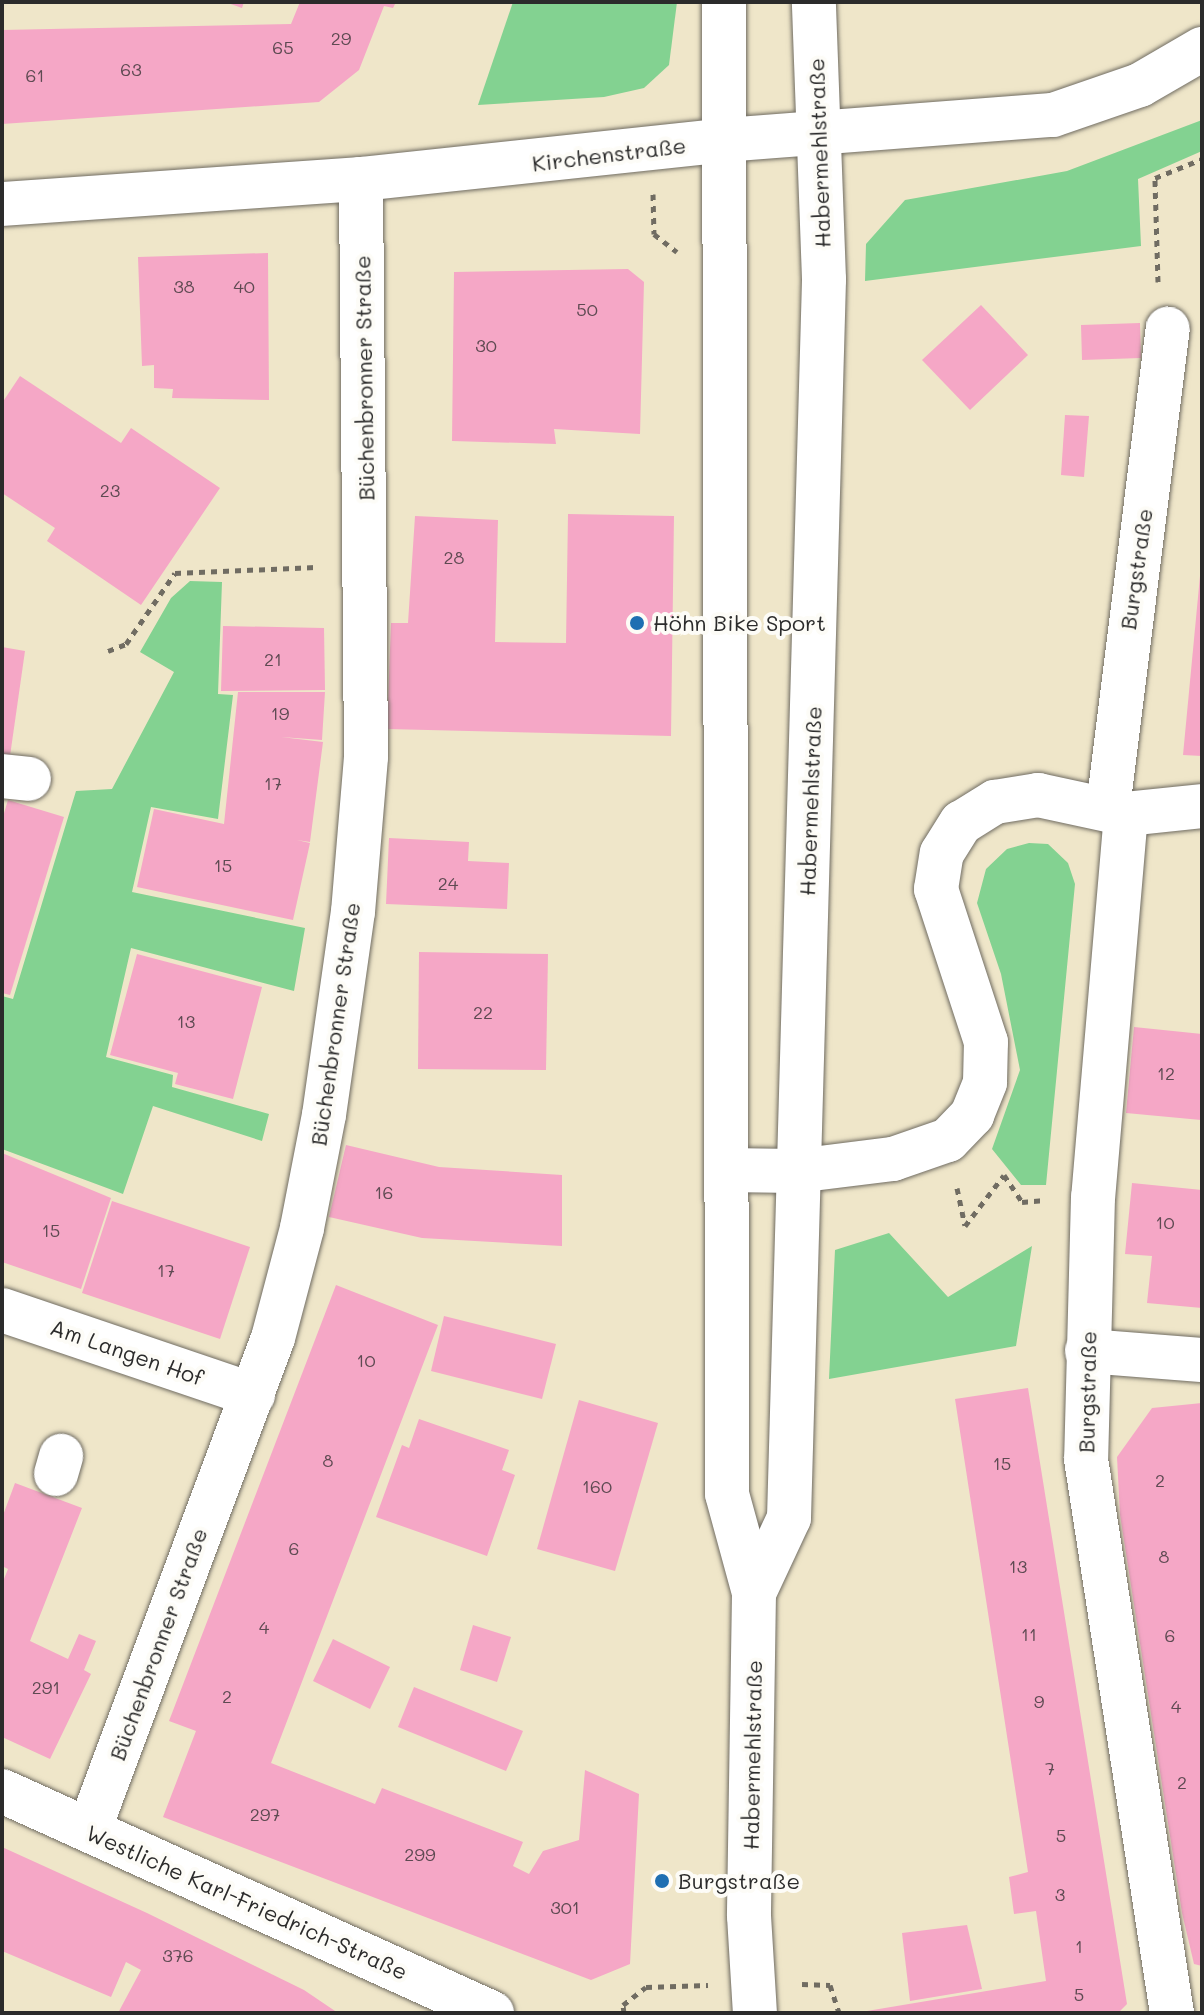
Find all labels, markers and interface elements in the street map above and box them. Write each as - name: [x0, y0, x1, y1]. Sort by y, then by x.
- house number: 29: [331, 27, 351, 49]
- house number: 65: [272, 36, 294, 58]
- house number: 63: [120, 58, 142, 80]
- street label: Habermehlstraße: [802, 58, 836, 248]
- house number: 61: [26, 64, 44, 86]
- street label: Kirchenstraße: [530, 131, 688, 177]
- street label: Büchenbronner Straße: [349, 255, 379, 501]
- house number: 38: [173, 275, 195, 297]
- house number: 40: [233, 275, 255, 297]
- house number: 50: [576, 298, 598, 320]
- house number: 30: [475, 334, 497, 356]
- house number: 23: [100, 479, 120, 501]
- street label: Burgstraße: [1114, 507, 1158, 631]
- house number: 28: [444, 546, 464, 568]
- place label: Höhn Bike Sport: [653, 610, 826, 636]
- marker: Höhn Bike Sport: [628, 614, 646, 632]
- house number: 21: [264, 648, 282, 670]
- house number: 19: [271, 702, 289, 724]
- street label: Habermehlstraße: [793, 706, 827, 896]
- house number: 17: [264, 772, 282, 794]
- house number: 15: [214, 854, 232, 876]
- house number: 24: [438, 872, 458, 894]
- street label: Büchenbronner Straße: [305, 901, 365, 1147]
- house number: 22: [473, 1001, 493, 1023]
- house number: 13: [177, 1010, 195, 1032]
- house number: 12: [1157, 1062, 1175, 1084]
- house number: 16: [375, 1181, 393, 1203]
- house number: 10: [1155, 1211, 1175, 1233]
- house number: 15: [42, 1219, 60, 1241]
- house number: 17: [157, 1259, 175, 1281]
- street label: Am Langen Hof: [47, 1313, 207, 1391]
- street label: Burgstraße: [1073, 1331, 1101, 1453]
- house number: 10: [356, 1349, 376, 1371]
- house number: 8: [323, 1449, 333, 1471]
- house number: 15: [993, 1452, 1011, 1474]
- house number: 2: [1155, 1469, 1165, 1491]
- house number: 160: [582, 1475, 612, 1497]
- street label: Büchenbronner Straße: [104, 1524, 212, 1764]
- house number: 6: [289, 1537, 299, 1559]
- house number: 8: [1159, 1545, 1169, 1567]
- house number: 13: [1009, 1555, 1027, 1577]
- house number: 4: [259, 1616, 269, 1638]
- house number: 11: [1021, 1623, 1037, 1645]
- house number: 6: [1165, 1624, 1175, 1646]
- street label: Habermehlstraße: [737, 1660, 767, 1850]
- house number: 291: [32, 1676, 60, 1698]
- house number: 2: [222, 1685, 232, 1707]
- house number: 9: [1034, 1690, 1044, 1712]
- house number: 4: [1171, 1695, 1181, 1717]
- house number: 7: [1045, 1757, 1055, 1779]
- house number: 2: [1177, 1771, 1187, 1793]
- house number: 297: [250, 1803, 280, 1825]
- street label: Westliche Karl-Friedrich-Straße: [82, 1819, 412, 1985]
- house number: 5: [1056, 1824, 1066, 1846]
- house number: 299: [404, 1843, 436, 1865]
- place label: Burgstraße: [678, 1868, 800, 1894]
- marker: Burgstraße: [653, 1872, 671, 1890]
- house number: 3: [1055, 1883, 1065, 1905]
- house number: 301: [550, 1896, 580, 1918]
- house number: 1: [1075, 1935, 1083, 1957]
- house number: 376: [162, 1944, 194, 1966]
- house number: 5: [1074, 1983, 1084, 2005]

